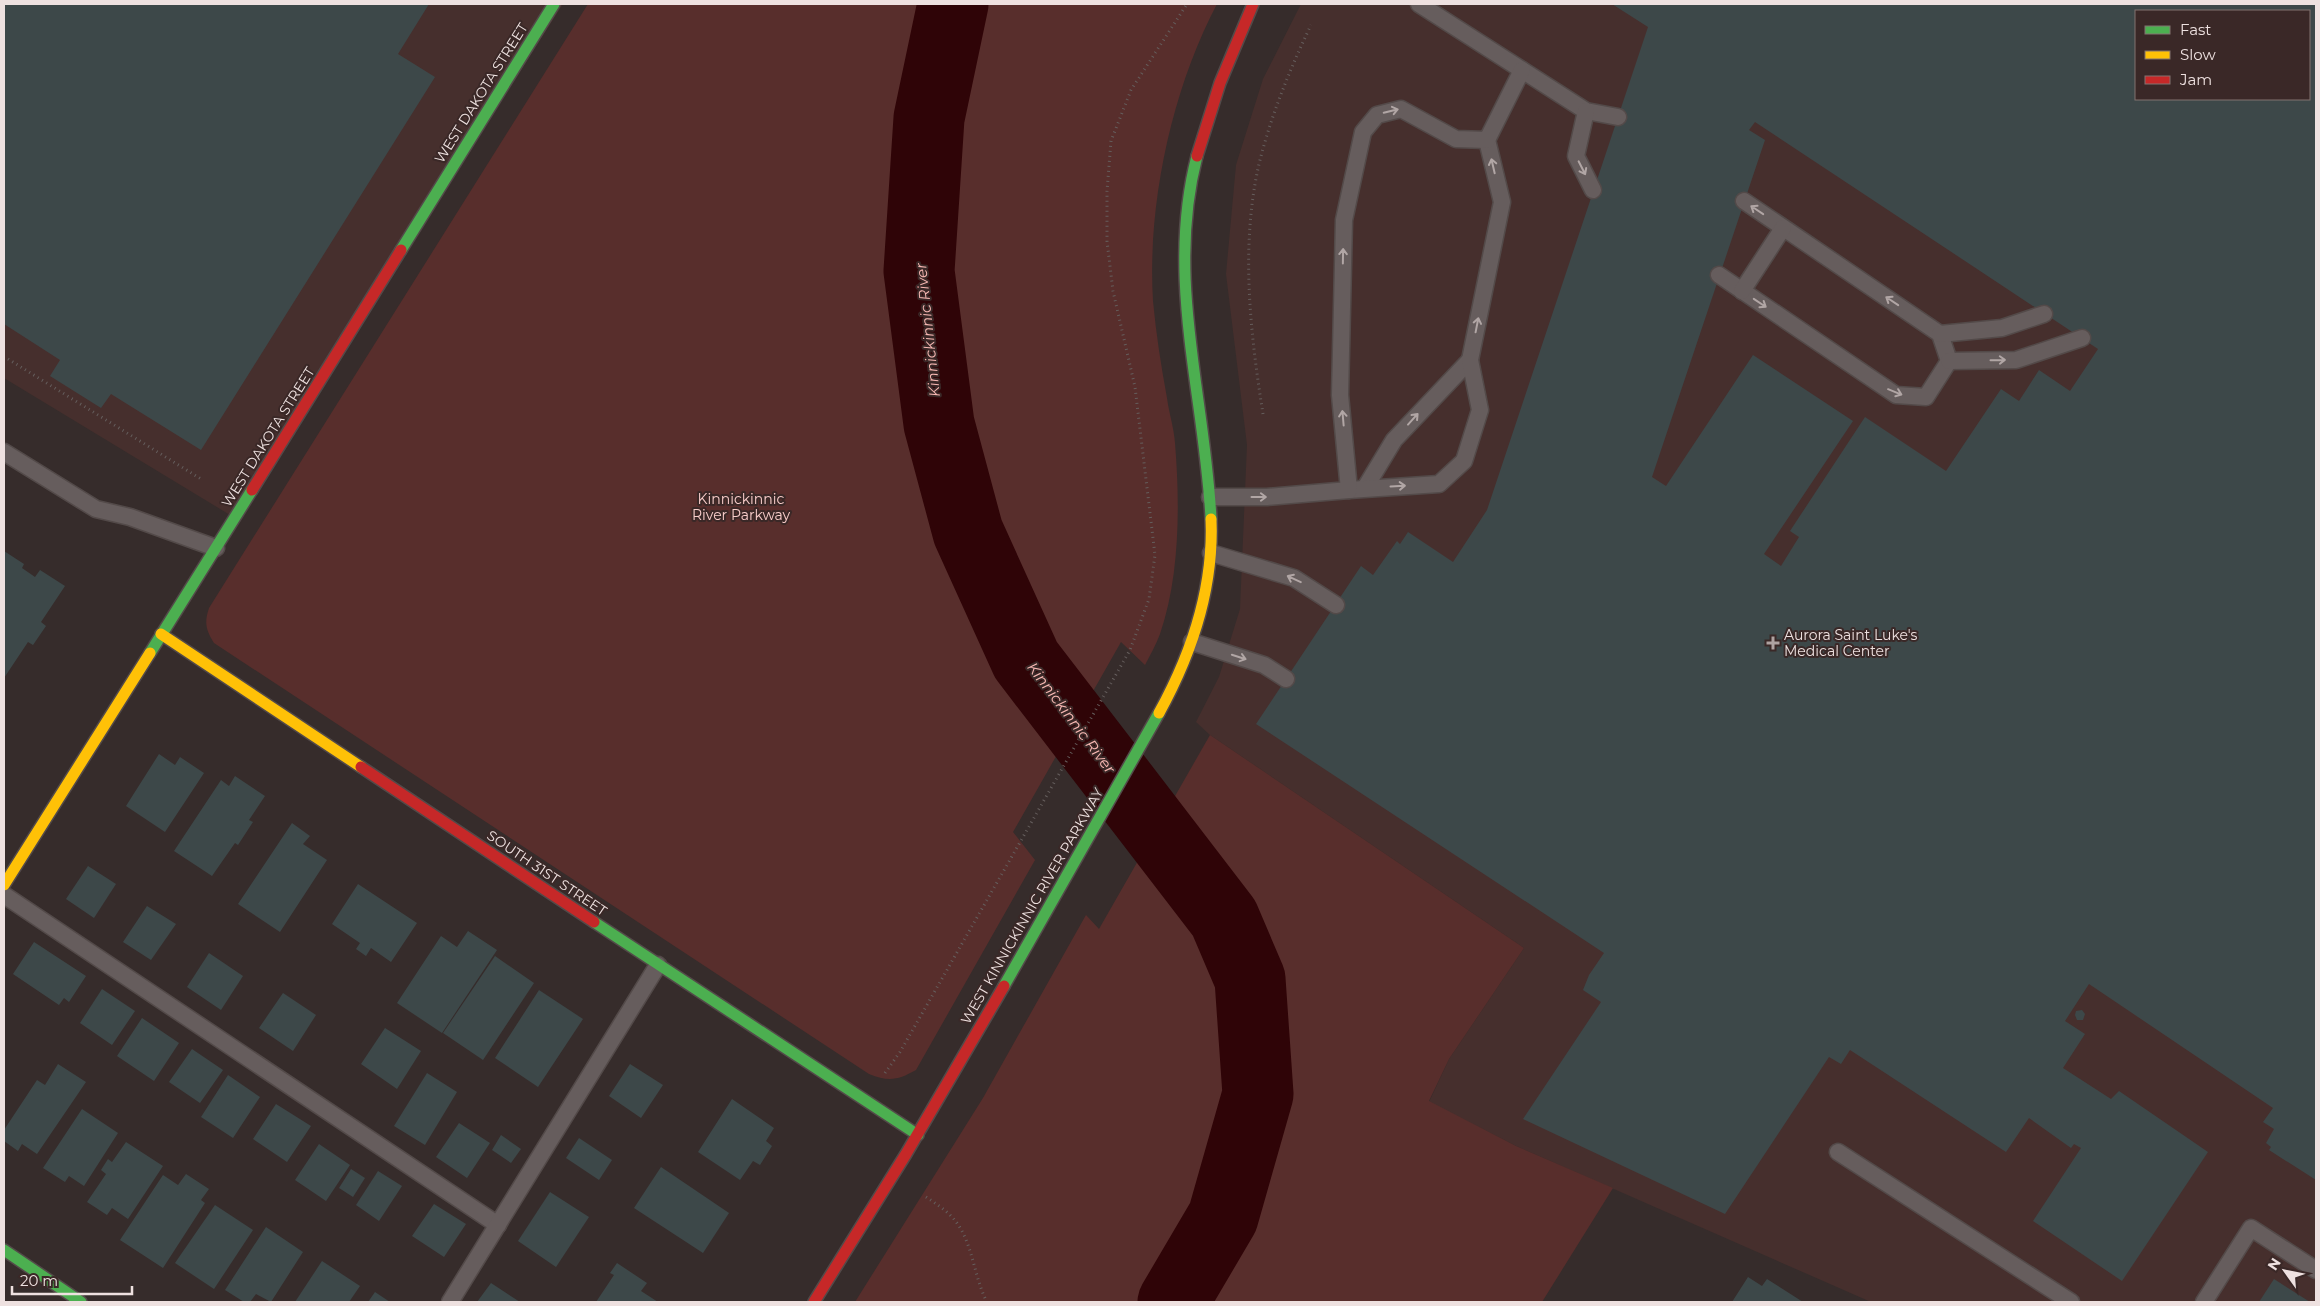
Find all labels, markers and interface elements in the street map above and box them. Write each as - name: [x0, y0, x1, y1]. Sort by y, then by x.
- legend: [2135, 10, 2310, 100]
- street label: WEST DAKOTA STREET: [430, 20, 532, 166]
- text: Fast: [2180, 20, 2211, 39]
- text: Slow: [2180, 45, 2216, 64]
- text: Jam: [2179, 70, 2212, 89]
- one-way arrow: [1382, 106, 1398, 115]
- one-way arrow: [1488, 158, 1497, 174]
- one-way arrow: [1578, 160, 1587, 175]
- one-way arrow: [1750, 205, 1764, 215]
- one-way arrow: [1339, 248, 1348, 264]
- water label: Kinnickinnic River: [911, 261, 944, 398]
- one-way arrow: [1885, 296, 1899, 306]
- one-way arrow: [1752, 298, 1766, 308]
- one-way arrow: [1473, 317, 1483, 333]
- one-way arrow: [1990, 355, 2006, 365]
- street label: WEST DAKOTA STREET: [217, 364, 319, 510]
- one-way arrow: [1887, 388, 1902, 397]
- one-way arrow: [1338, 411, 1347, 427]
- one-way arrow: [1407, 413, 1418, 426]
- one-way arrow: [1390, 482, 1406, 491]
- park label: Kinnickinnic River Parkway: [692, 490, 791, 524]
- one-way arrow: [1250, 492, 1267, 502]
- one-way arrow: [1287, 574, 1302, 584]
- place label: Aurora Saint Luke's Medical Center: [1784, 626, 1918, 660]
- marker: Aurora Saint Luke's Medical Center: [1766, 636, 1780, 650]
- one-way arrow: [1230, 653, 1246, 662]
- water label: Kinnickinnic River: [1023, 658, 1120, 778]
- street label: WEST KINNICKINNIC RIVER PARKWAY: [957, 785, 1107, 1027]
- street label: SOUTH 31ST STREET: [484, 826, 610, 920]
- north arrow: [2260, 1246, 2310, 1296]
- text: N: [2263, 1254, 2285, 1274]
- scale bar: [12, 1264, 132, 1296]
- text: 20 m: [20, 1271, 58, 1290]

